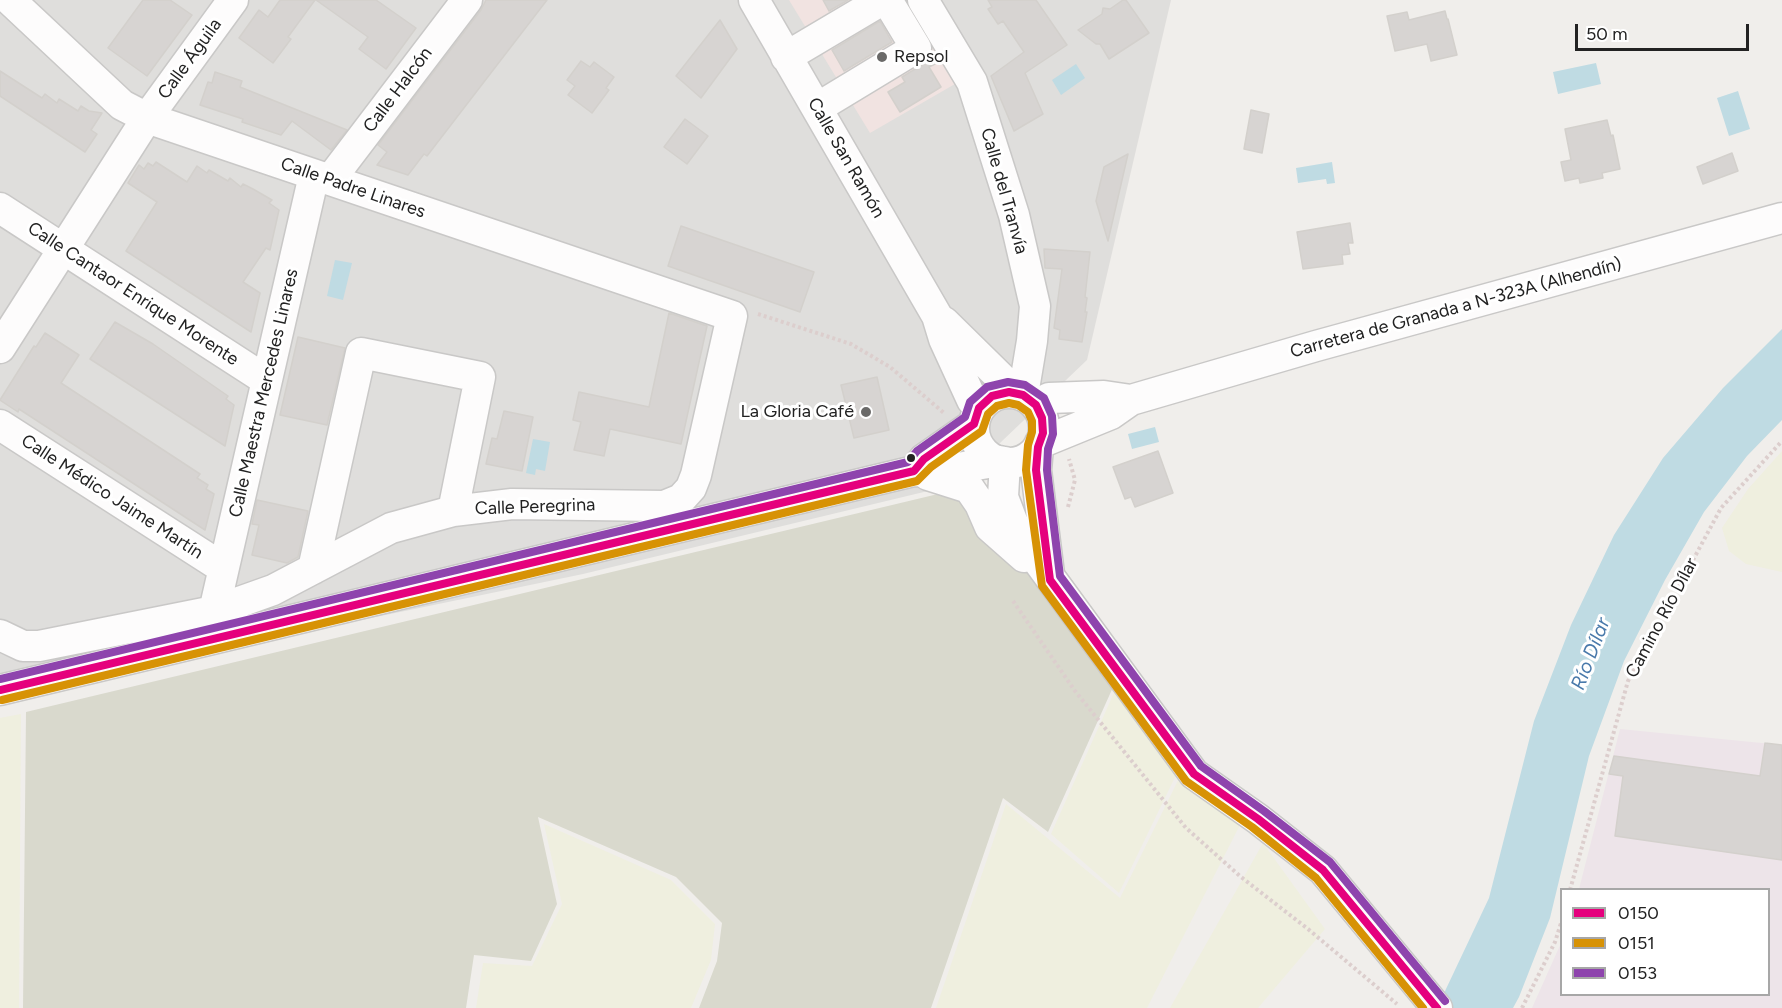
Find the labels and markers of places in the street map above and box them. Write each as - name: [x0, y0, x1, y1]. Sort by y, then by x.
- place label: Repsol: [894, 46, 949, 68]
- marker: Repsol: [875, 50, 889, 64]
- place label: La Gloria Café: [740, 401, 854, 423]
- marker: La Gloria Café: [859, 405, 873, 419]
- unlabelled marker: [905, 452, 917, 464]

